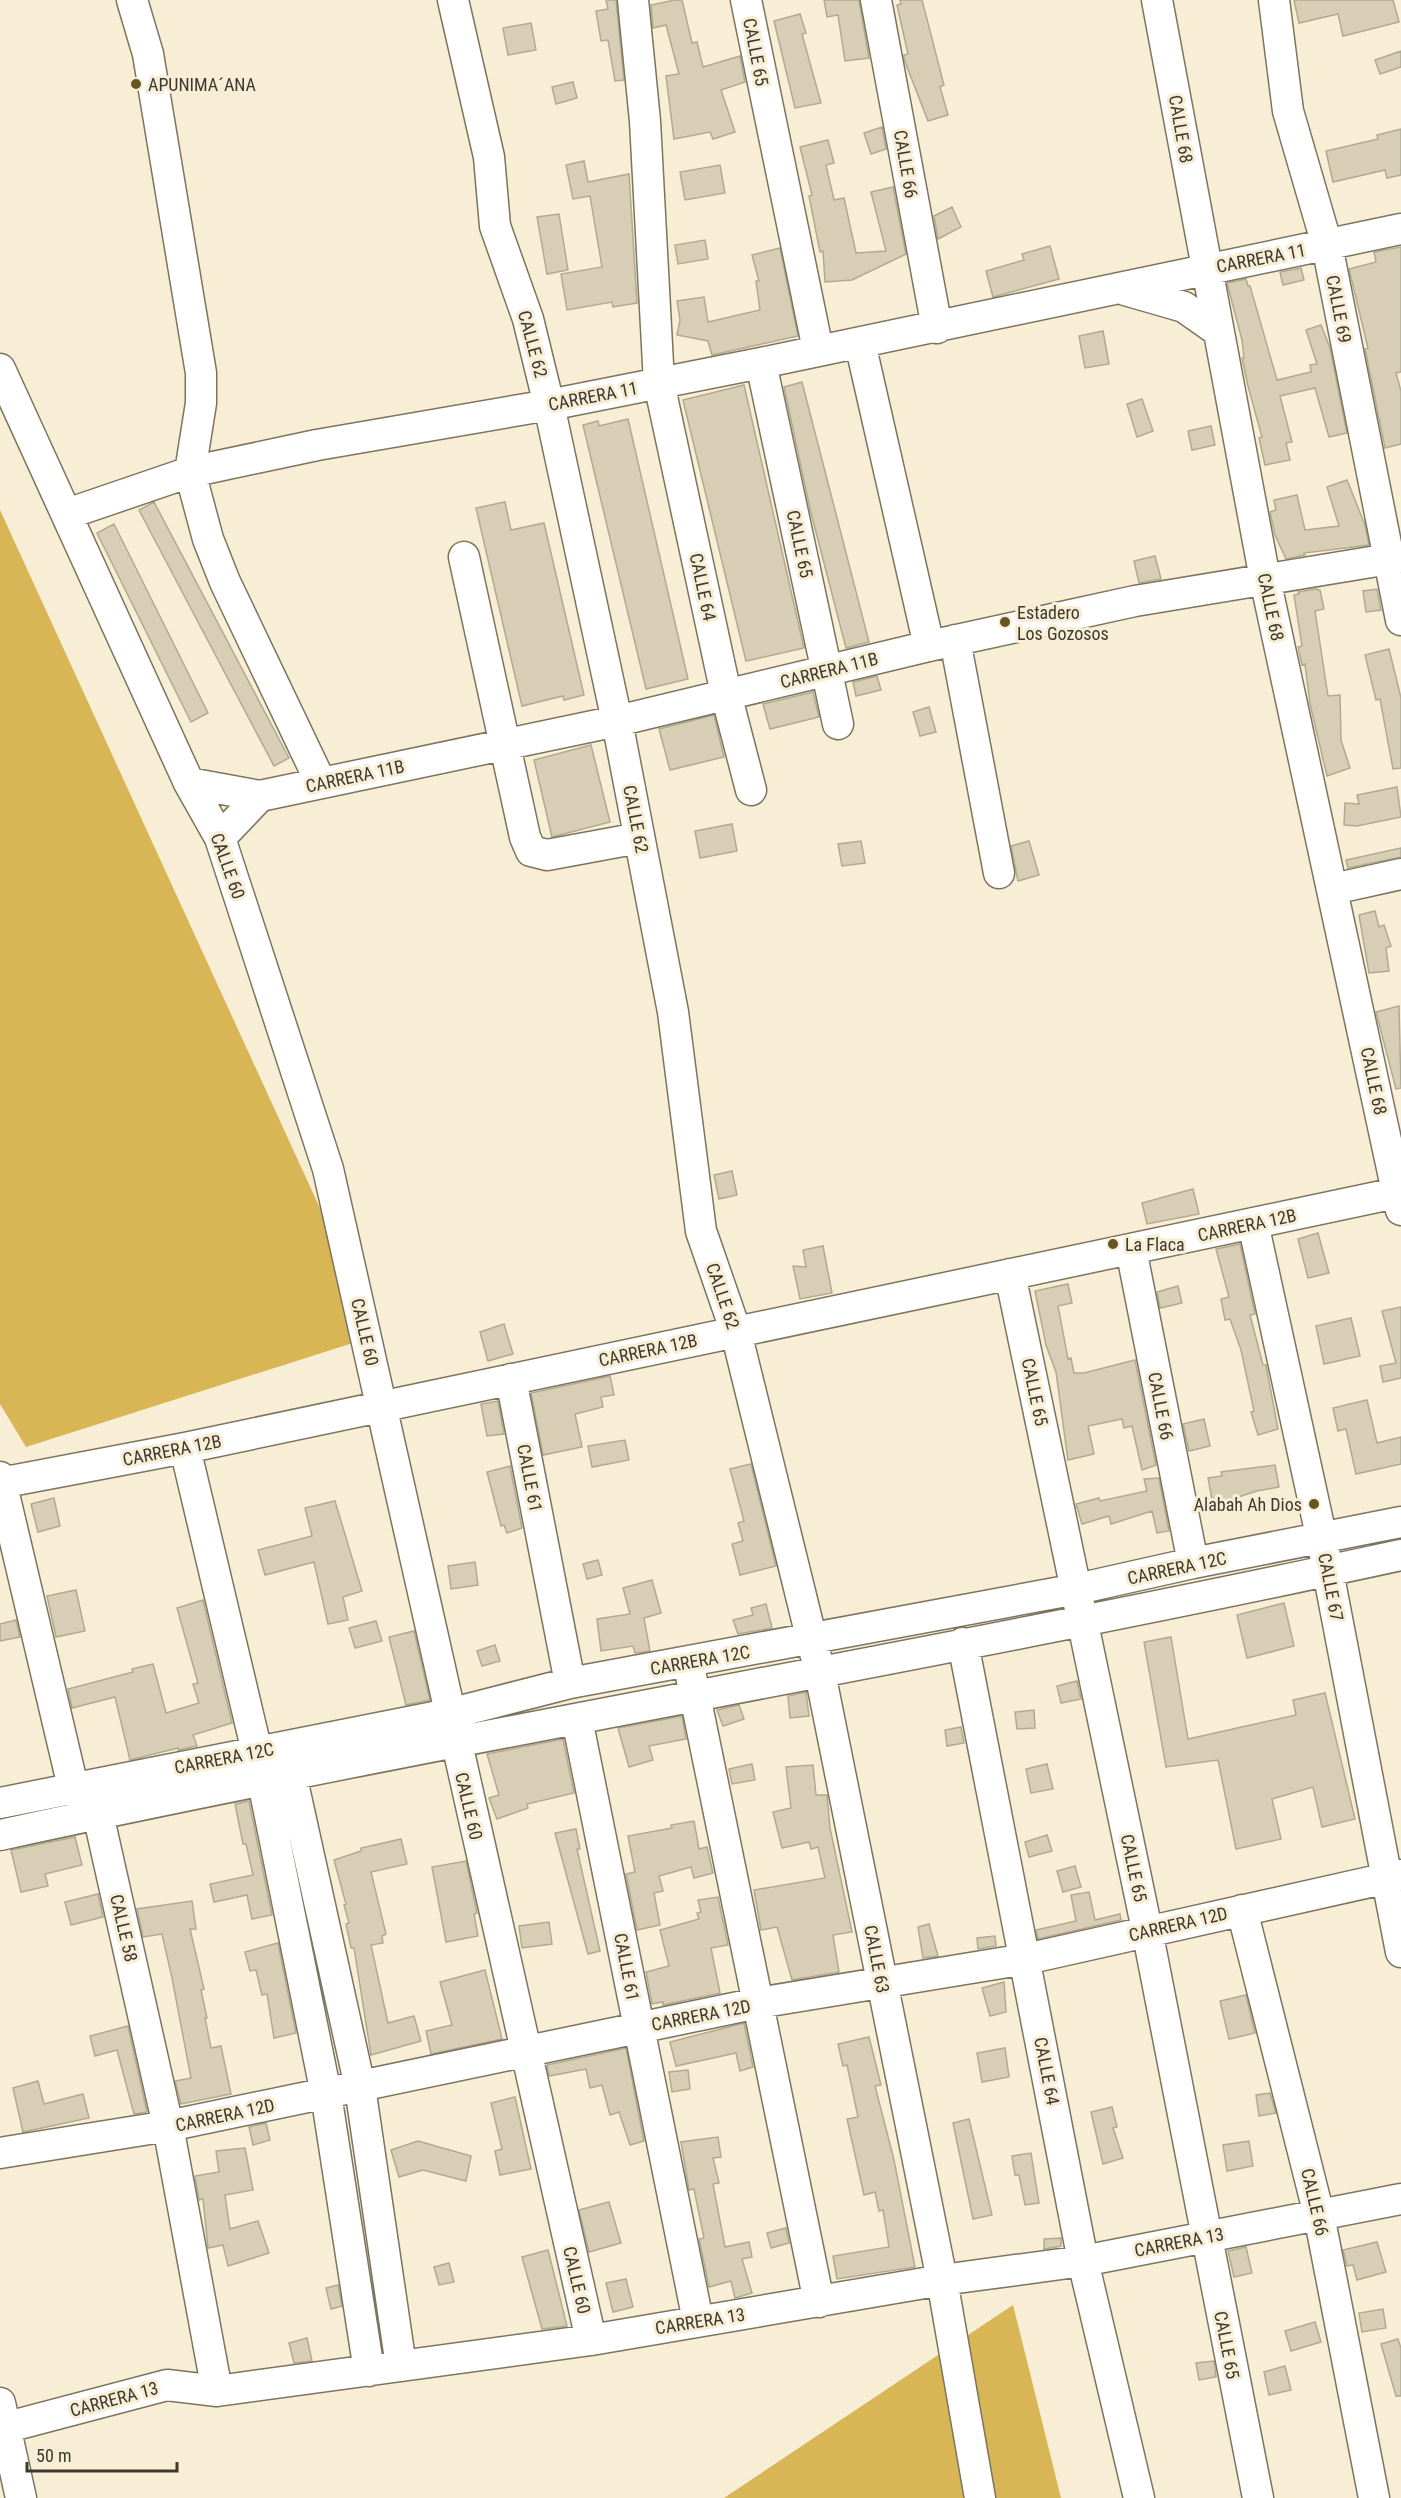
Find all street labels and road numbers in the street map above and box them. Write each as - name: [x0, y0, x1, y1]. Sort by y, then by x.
- street label: CALLE 65: [739, 16, 773, 88]
- street label: CALLE 68: [1165, 93, 1197, 165]
- street label: CALLE 66: [890, 128, 922, 200]
- street label: CARRERA 11: [1215, 239, 1307, 277]
- street label: CALLE 69: [1322, 273, 1356, 345]
- street label: CALLE 62: [514, 308, 552, 380]
- street label: CARRERA 11: [547, 377, 639, 415]
- street label: CALLE 65: [783, 508, 817, 580]
- street label: CALLE 64: [686, 551, 720, 623]
- street label: CALLE 68: [1254, 571, 1288, 643]
- street label: CARRERA 11B: [778, 648, 880, 692]
- street label: CARRERA 11B: [304, 755, 406, 797]
- street label: CALLE 62: [619, 783, 653, 855]
- street label: CALLE 60: [206, 830, 250, 902]
- street label: CALLE 68: [1357, 1045, 1391, 1117]
- street label: CARRERA 12B: [1196, 1204, 1298, 1246]
- street label: CALLE 62: [702, 1260, 744, 1332]
- street label: CALLE 60: [347, 1296, 383, 1368]
- street label: CARRERA 12B: [597, 1329, 699, 1371]
- street label: CALLE 65: [1018, 1356, 1052, 1428]
- street label: CALLE 66: [1144, 1370, 1178, 1442]
- street label: CARRERA 12B: [121, 1430, 223, 1470]
- street label: CALLE 61: [513, 1442, 547, 1514]
- street label: CARRERA 12C: [1126, 1547, 1228, 1589]
- street label: CALLE 67: [1314, 1551, 1348, 1623]
- street label: CARRERA 12C: [649, 1641, 751, 1679]
- street label: CARRERA 12C: [173, 1738, 275, 1778]
- street label: CALLE 60: [451, 1770, 487, 1842]
- street label: CALLE 65: [1117, 1832, 1151, 1904]
- street label: CALLE 58: [106, 1892, 142, 1964]
- street label: CARRERA 12D: [1127, 1902, 1229, 1946]
- street label: CALLE 63: [860, 1923, 894, 1995]
- street label: CALLE 61: [610, 1931, 644, 2003]
- street label: CARRERA 12D: [650, 1995, 752, 2035]
- street label: CALLE 64: [1030, 2035, 1064, 2107]
- street label: CARRERA 12D: [174, 2094, 276, 2136]
- street label: CALLE 66: [1297, 2166, 1333, 2238]
- street label: CARRERA 13: [1133, 2223, 1225, 2261]
- street label: CALLE 60: [559, 2244, 595, 2316]
- street label: CARRERA 13: [654, 2304, 746, 2338]
- street label: CALLE 65: [1210, 2309, 1244, 2381]
- street label: CARRERA 13: [68, 2377, 160, 2421]

